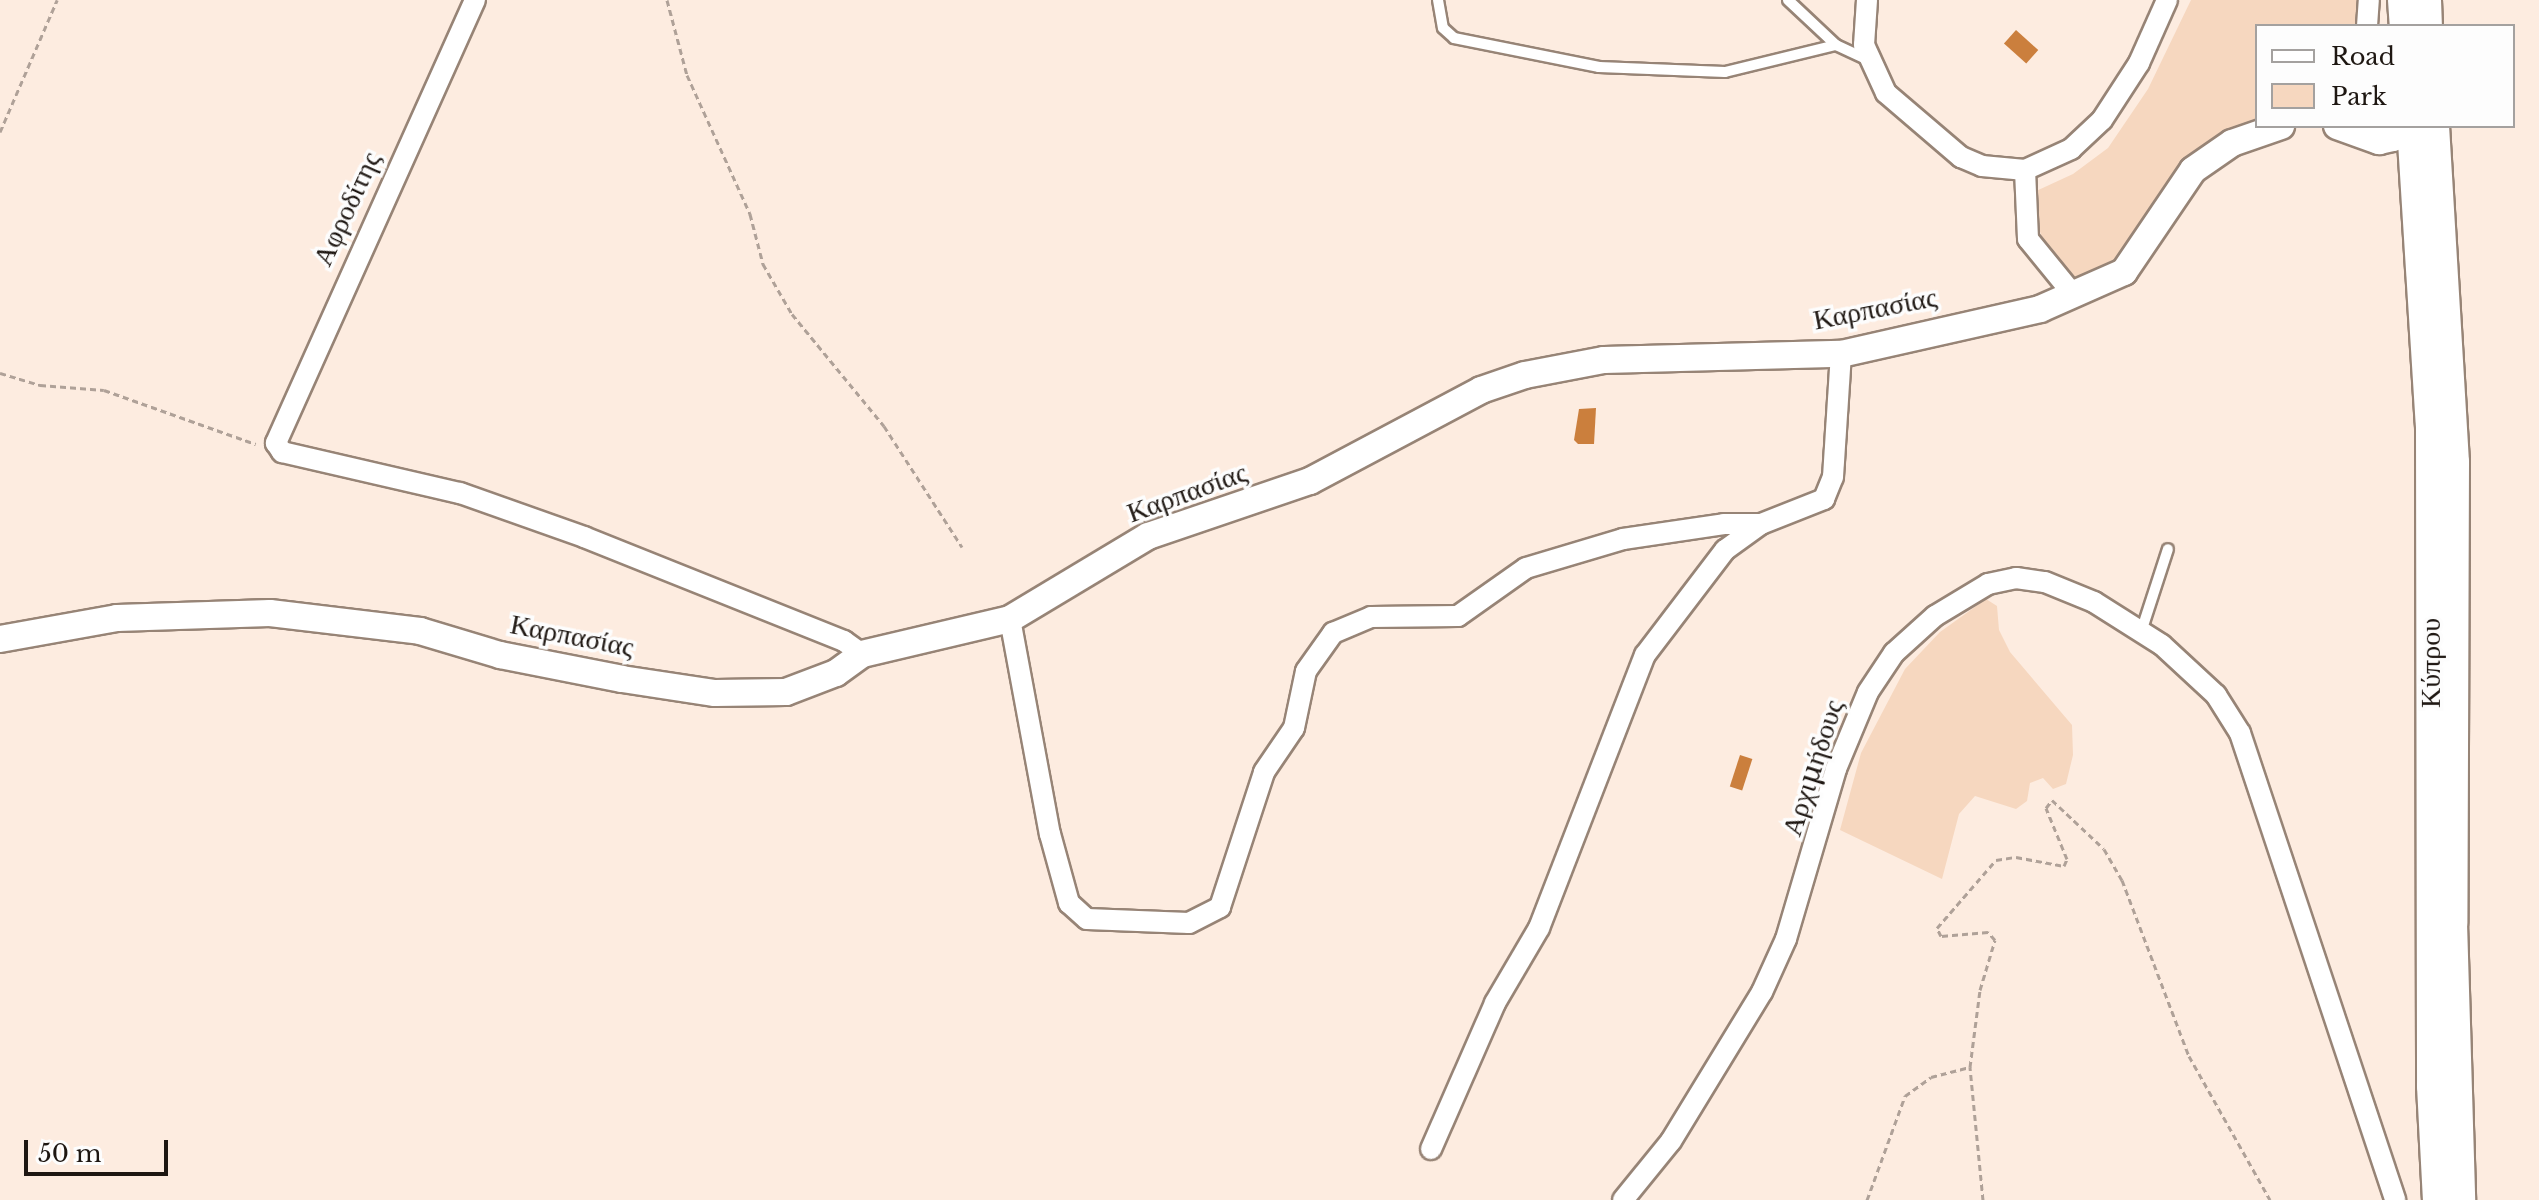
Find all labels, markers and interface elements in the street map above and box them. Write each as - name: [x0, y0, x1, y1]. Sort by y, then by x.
- legend: [2255, 24, 2515, 128]
- text: Road: [2331, 42, 2395, 71]
- text: Park: [2331, 82, 2387, 111]
- street label: Αφροδίτης: [306, 147, 388, 271]
- street label: Καρπασίας: [1810, 281, 1940, 337]
- street label: Καρπασίας: [1123, 456, 1251, 530]
- street label: Καρπασίας: [507, 608, 637, 664]
- street label: Κύπρου: [2414, 618, 2448, 708]
- street label: Αρχιμήδους: [1775, 696, 1851, 840]
- scale bar: [28, 1124, 172, 1174]
- text: 50 m: [38, 1139, 101, 1168]

